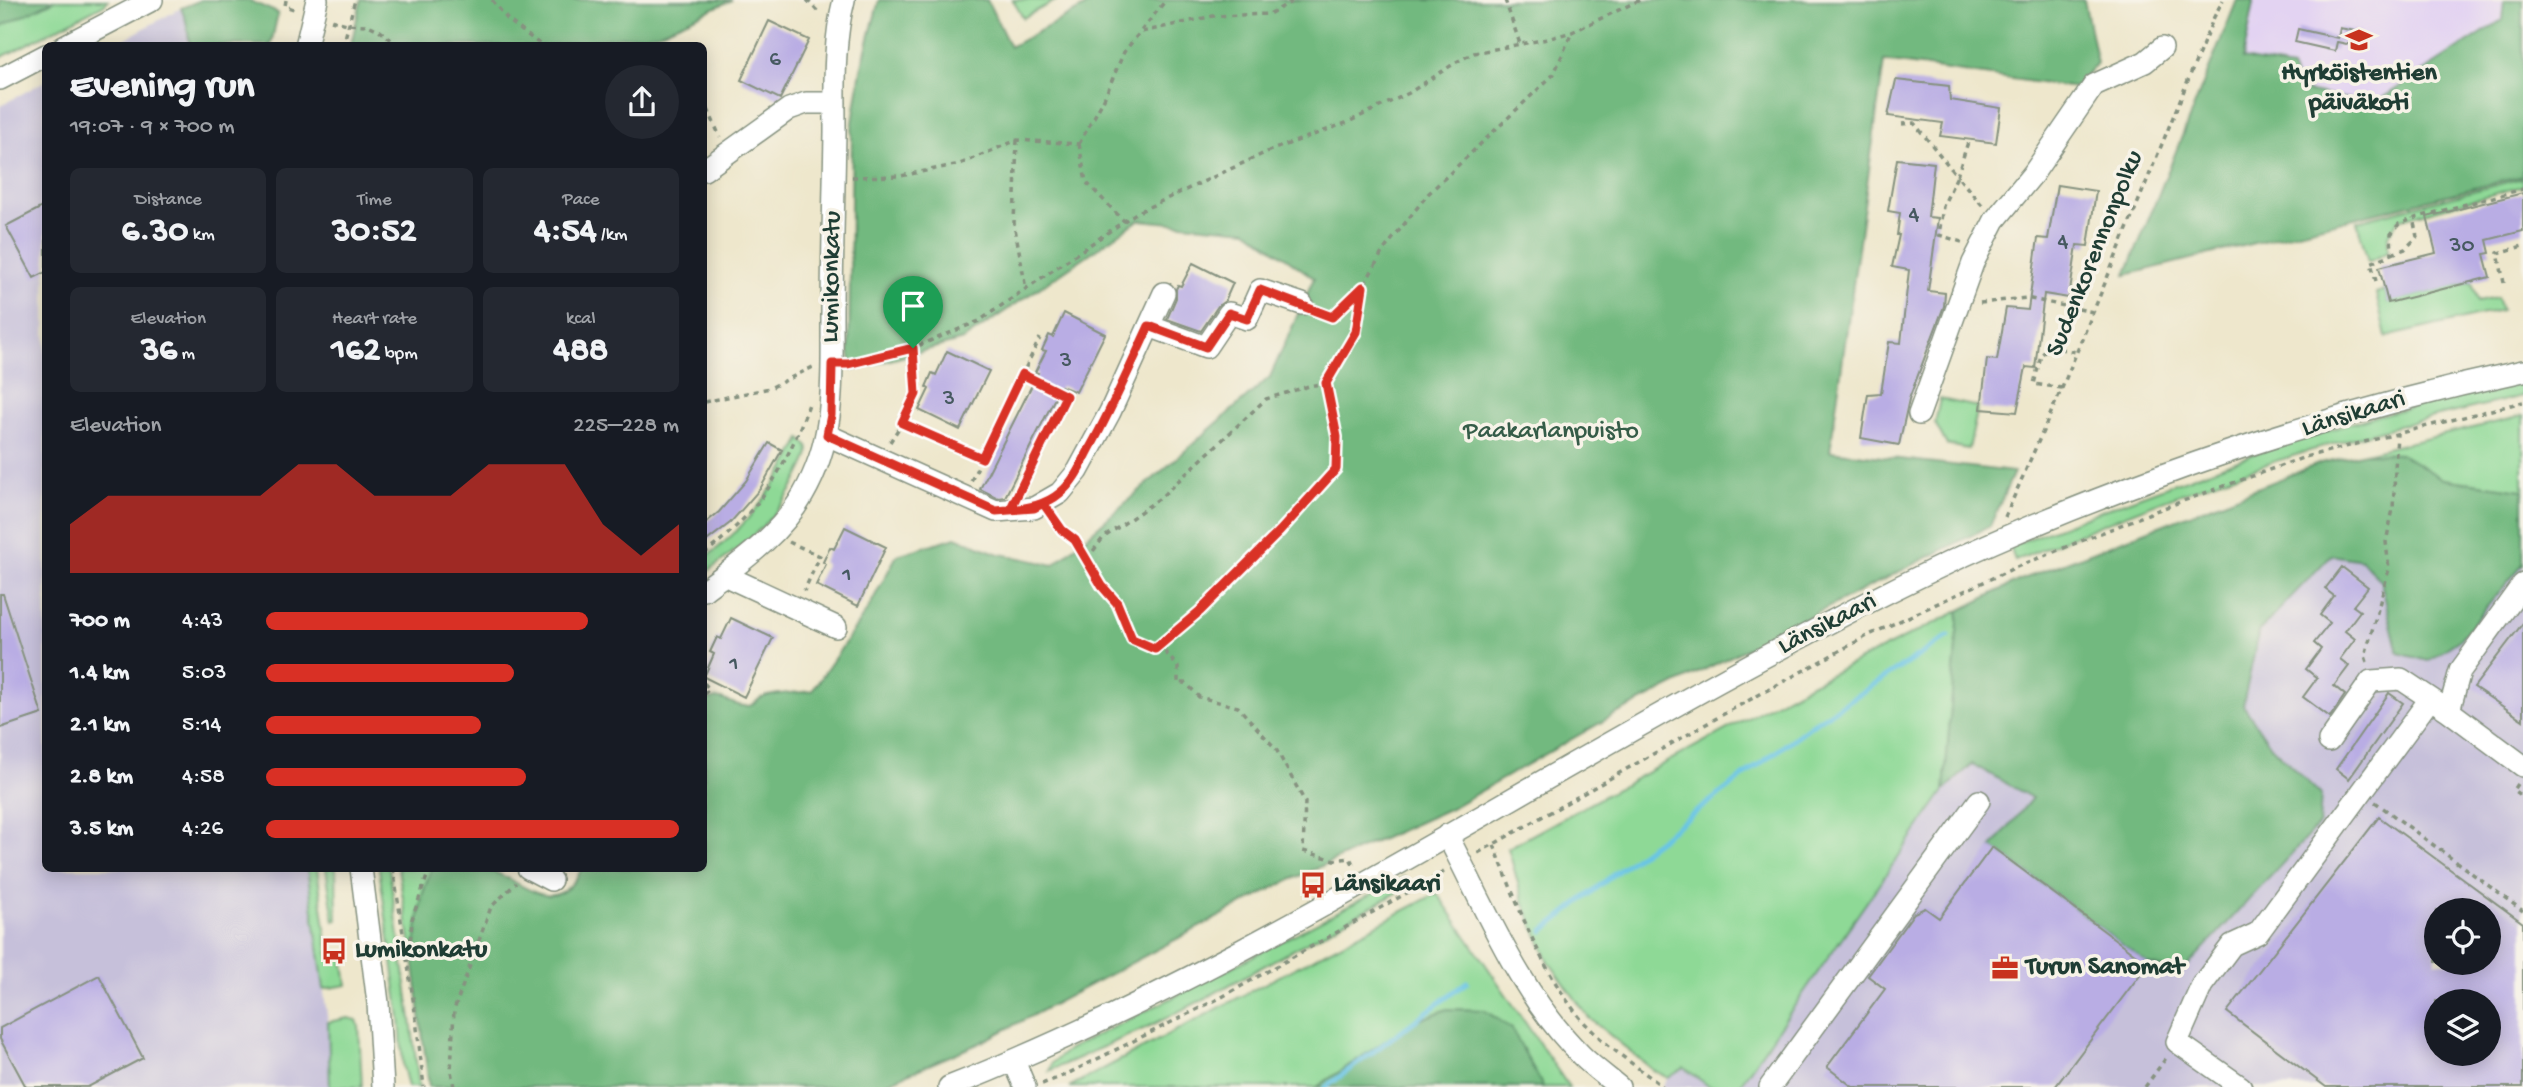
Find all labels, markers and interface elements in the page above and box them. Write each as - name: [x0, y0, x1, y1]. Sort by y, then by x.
- school or university icon: Hyrköistentien päiväkoti: [2344, 25, 2374, 55]
- house number: 6: [769, 47, 781, 74]
- place label: Hyrköistentien päiväkoti: [2281, 59, 2437, 120]
- button: share: [605, 65, 679, 139]
- text: Evening run: [70, 66, 254, 110]
- text: 19:07 · 9 × 700 m: [70, 114, 235, 141]
- street label: Sudenkorennonpolku: [2041, 147, 2151, 361]
- text: Distance: [135, 189, 202, 212]
- text: Time: [357, 189, 392, 212]
- text: Pace: [562, 189, 599, 212]
- house number: 4: [1909, 202, 1920, 229]
- street label: Lumikonkatu: [816, 211, 850, 343]
- text: 6.30: [122, 212, 188, 253]
- text: 30:52: [332, 212, 417, 253]
- text: 4:54: [534, 212, 597, 253]
- text: km: [188, 224, 215, 247]
- text: /km: [597, 224, 628, 247]
- house number: 4: [2058, 229, 2069, 256]
- house number: 30: [2449, 233, 2475, 260]
- pin: [883, 276, 943, 348]
- icon: arrive: [894, 287, 932, 325]
- text: Elevation: [130, 308, 206, 331]
- text: Heart rate: [332, 308, 417, 331]
- text: kcal: [566, 308, 596, 331]
- text: 36: [141, 331, 177, 372]
- text: 162: [331, 331, 380, 372]
- text: 488: [553, 331, 608, 372]
- text: m: [177, 343, 195, 366]
- text: bpm: [380, 343, 418, 366]
- house number: 3: [1059, 348, 1072, 375]
- street label: Länsikaari: [2298, 385, 2410, 445]
- house number: 3: [942, 386, 955, 413]
- text: Elevation: [70, 413, 161, 440]
- text: 225–228 m: [573, 413, 679, 440]
- park label: Paakarlanpuisto: [1462, 417, 1639, 448]
- house number: 1: [841, 562, 852, 589]
- street label: Länsikaari: [1773, 587, 1883, 663]
- text: 700 m: [70, 608, 130, 635]
- text: 4:43: [182, 608, 223, 635]
- house number: 1: [728, 651, 739, 678]
- text: 1.4 km: [70, 660, 129, 687]
- text: 5:03: [182, 660, 226, 687]
- text: 2.1 km: [70, 712, 130, 739]
- text: 5:14: [182, 712, 222, 739]
- text: 2.8 km: [70, 764, 133, 791]
- text: 4:58: [182, 764, 225, 791]
- text: 3.5 km: [70, 816, 133, 843]
- text: 4:26: [182, 816, 223, 843]
- bus stop icon: Länsikaari: [1298, 870, 1328, 900]
- place label: Länsikaari: [1334, 870, 1441, 901]
- map controls: [2424, 898, 2501, 1066]
- button: locate: [2424, 898, 2501, 975]
- bus stop icon: Lumikonkatu: [319, 936, 349, 966]
- place label: Lumikonkatu: [355, 936, 488, 967]
- office icon: Turun Sanomat: [1990, 953, 2020, 983]
- place label: Turun Sanomat: [2024, 953, 2186, 984]
- button: layers: [2424, 989, 2501, 1066]

